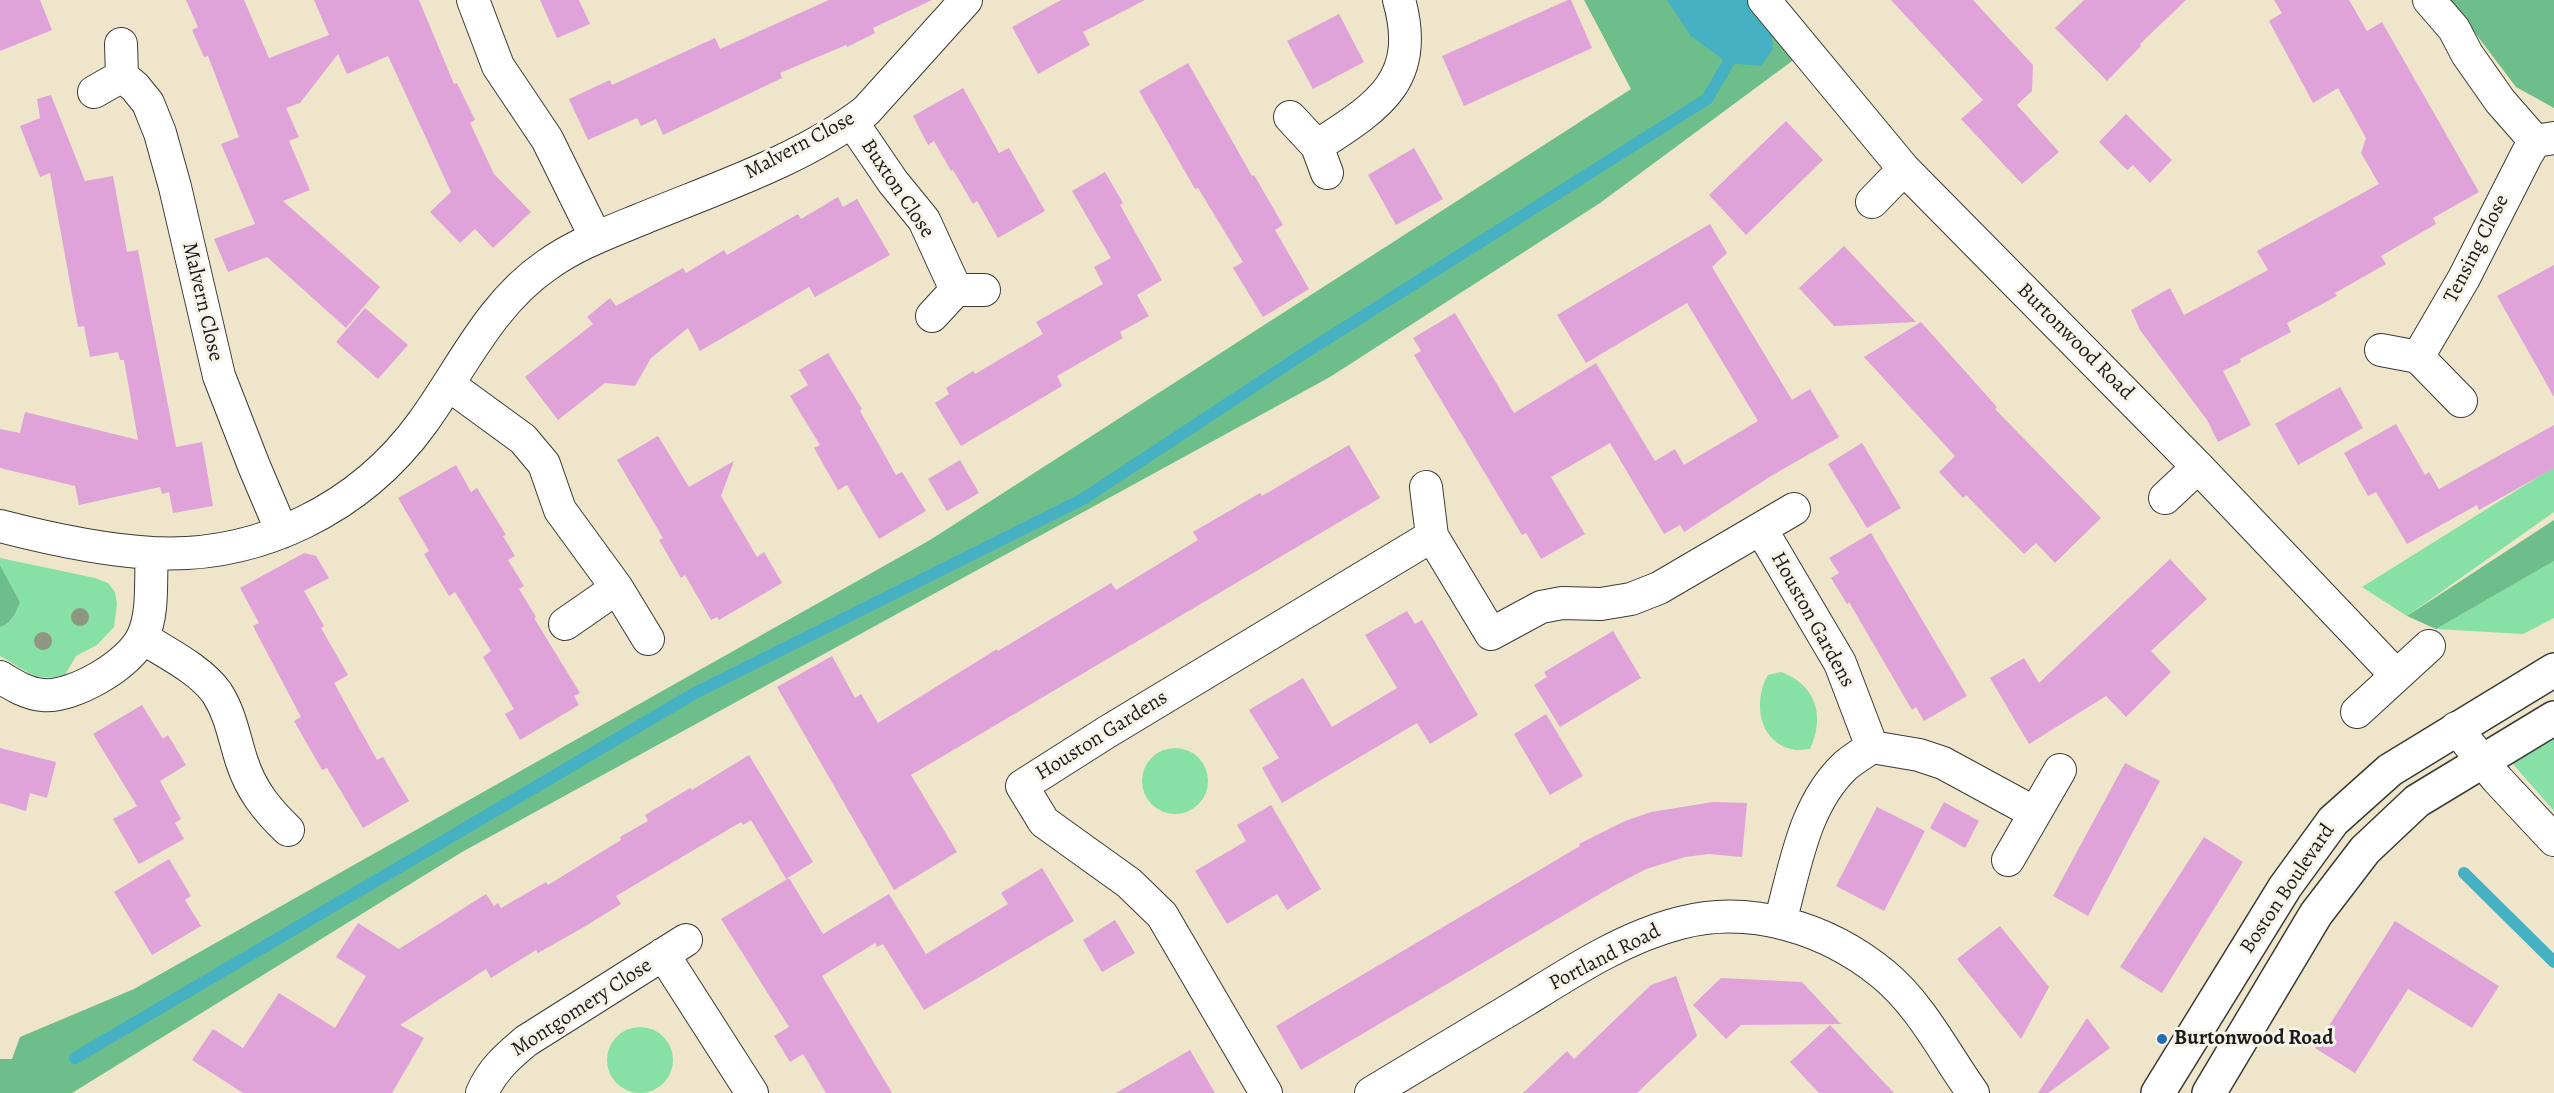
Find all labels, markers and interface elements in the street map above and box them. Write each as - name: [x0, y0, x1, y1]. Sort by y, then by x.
- street label: Malvern Close: [741, 106, 859, 186]
- street label: Buxton Close: [855, 135, 939, 243]
- street label: Tensing Close: [2439, 191, 2515, 307]
- street label: Malvern Close: [176, 240, 228, 364]
- street label: Burtonwood Road: [2011, 278, 2139, 406]
- street label: Houston Gardens: [1764, 548, 1860, 692]
- street label: Houston Gardens: [1031, 685, 1173, 787]
- street label: Boston Boulevard: [2235, 819, 2341, 959]
- street label: Portland Road: [1545, 919, 1665, 997]
- street label: Montgomery Close: [507, 953, 657, 1063]
- place label: Burtonwood Road: [2174, 1026, 2333, 1052]
- marker: Burtonwood Road: [2155, 1032, 2169, 1046]

